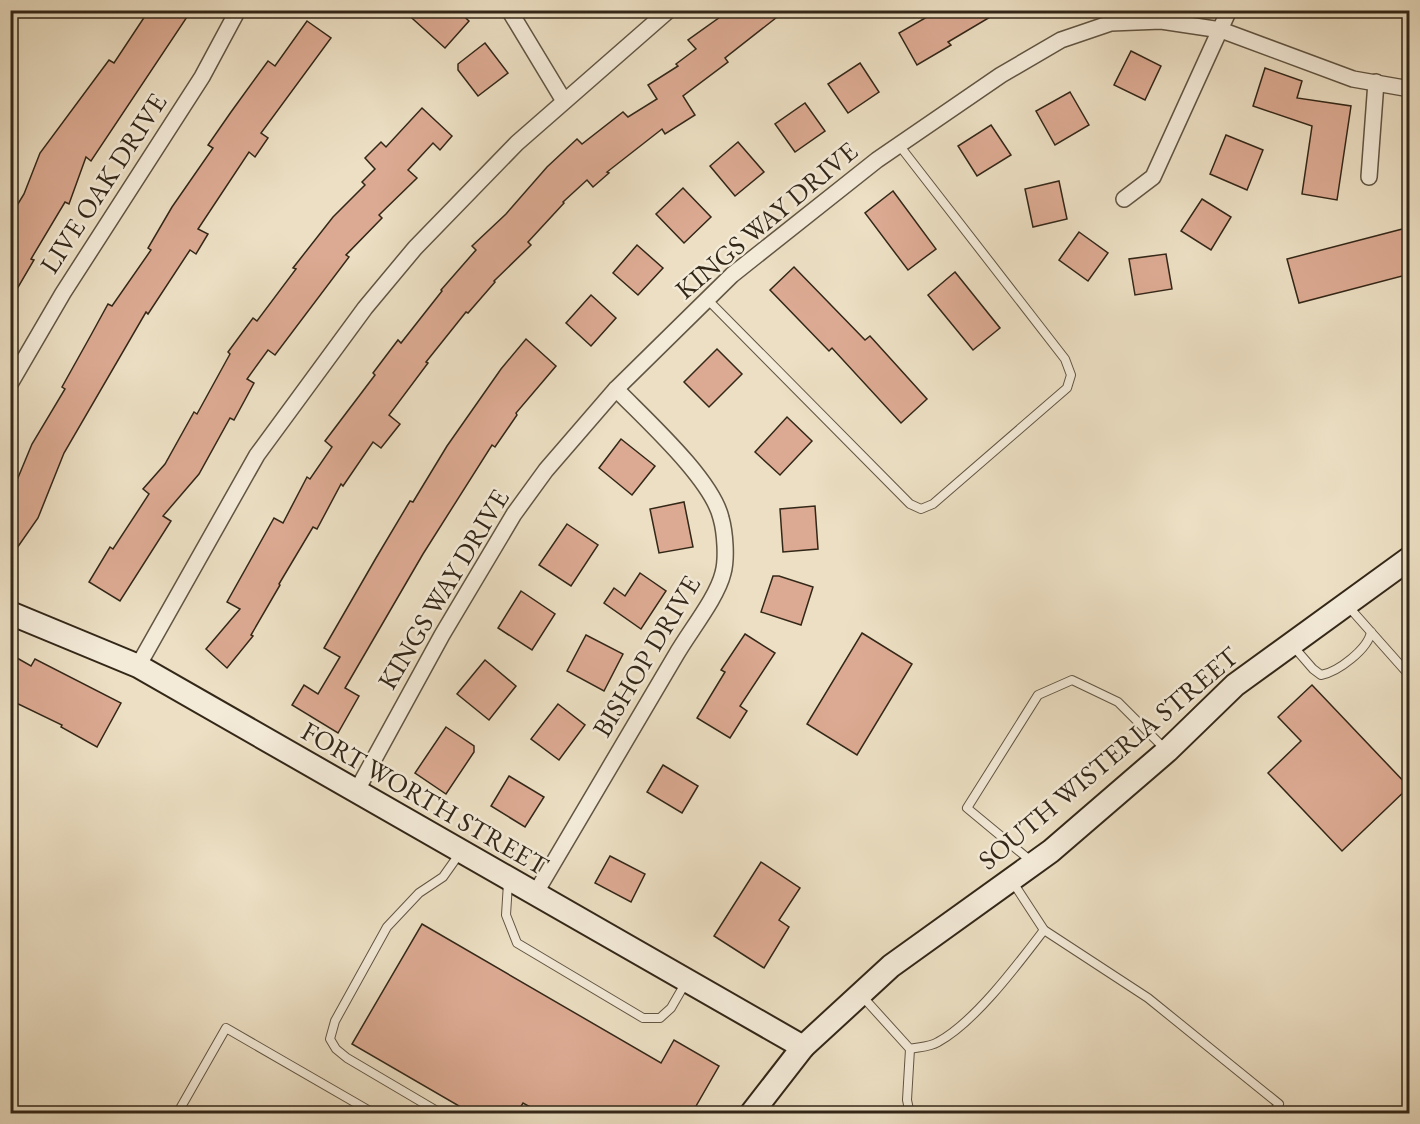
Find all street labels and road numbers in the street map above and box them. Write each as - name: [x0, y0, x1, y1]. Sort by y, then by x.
- street label: LIVE OAK DRIVE: [32, 86, 174, 280]
- street label: KINGS WAY DRIVE: [668, 133, 864, 307]
- street label: KINGS WAY DRIVE: [369, 482, 517, 696]
- street label: BISHOP DRIVE: [584, 569, 708, 743]
- street label: SOUTH WISTERIA STREET: [971, 638, 1246, 877]
- street label: FORT WORTH STREET: [295, 713, 555, 883]

